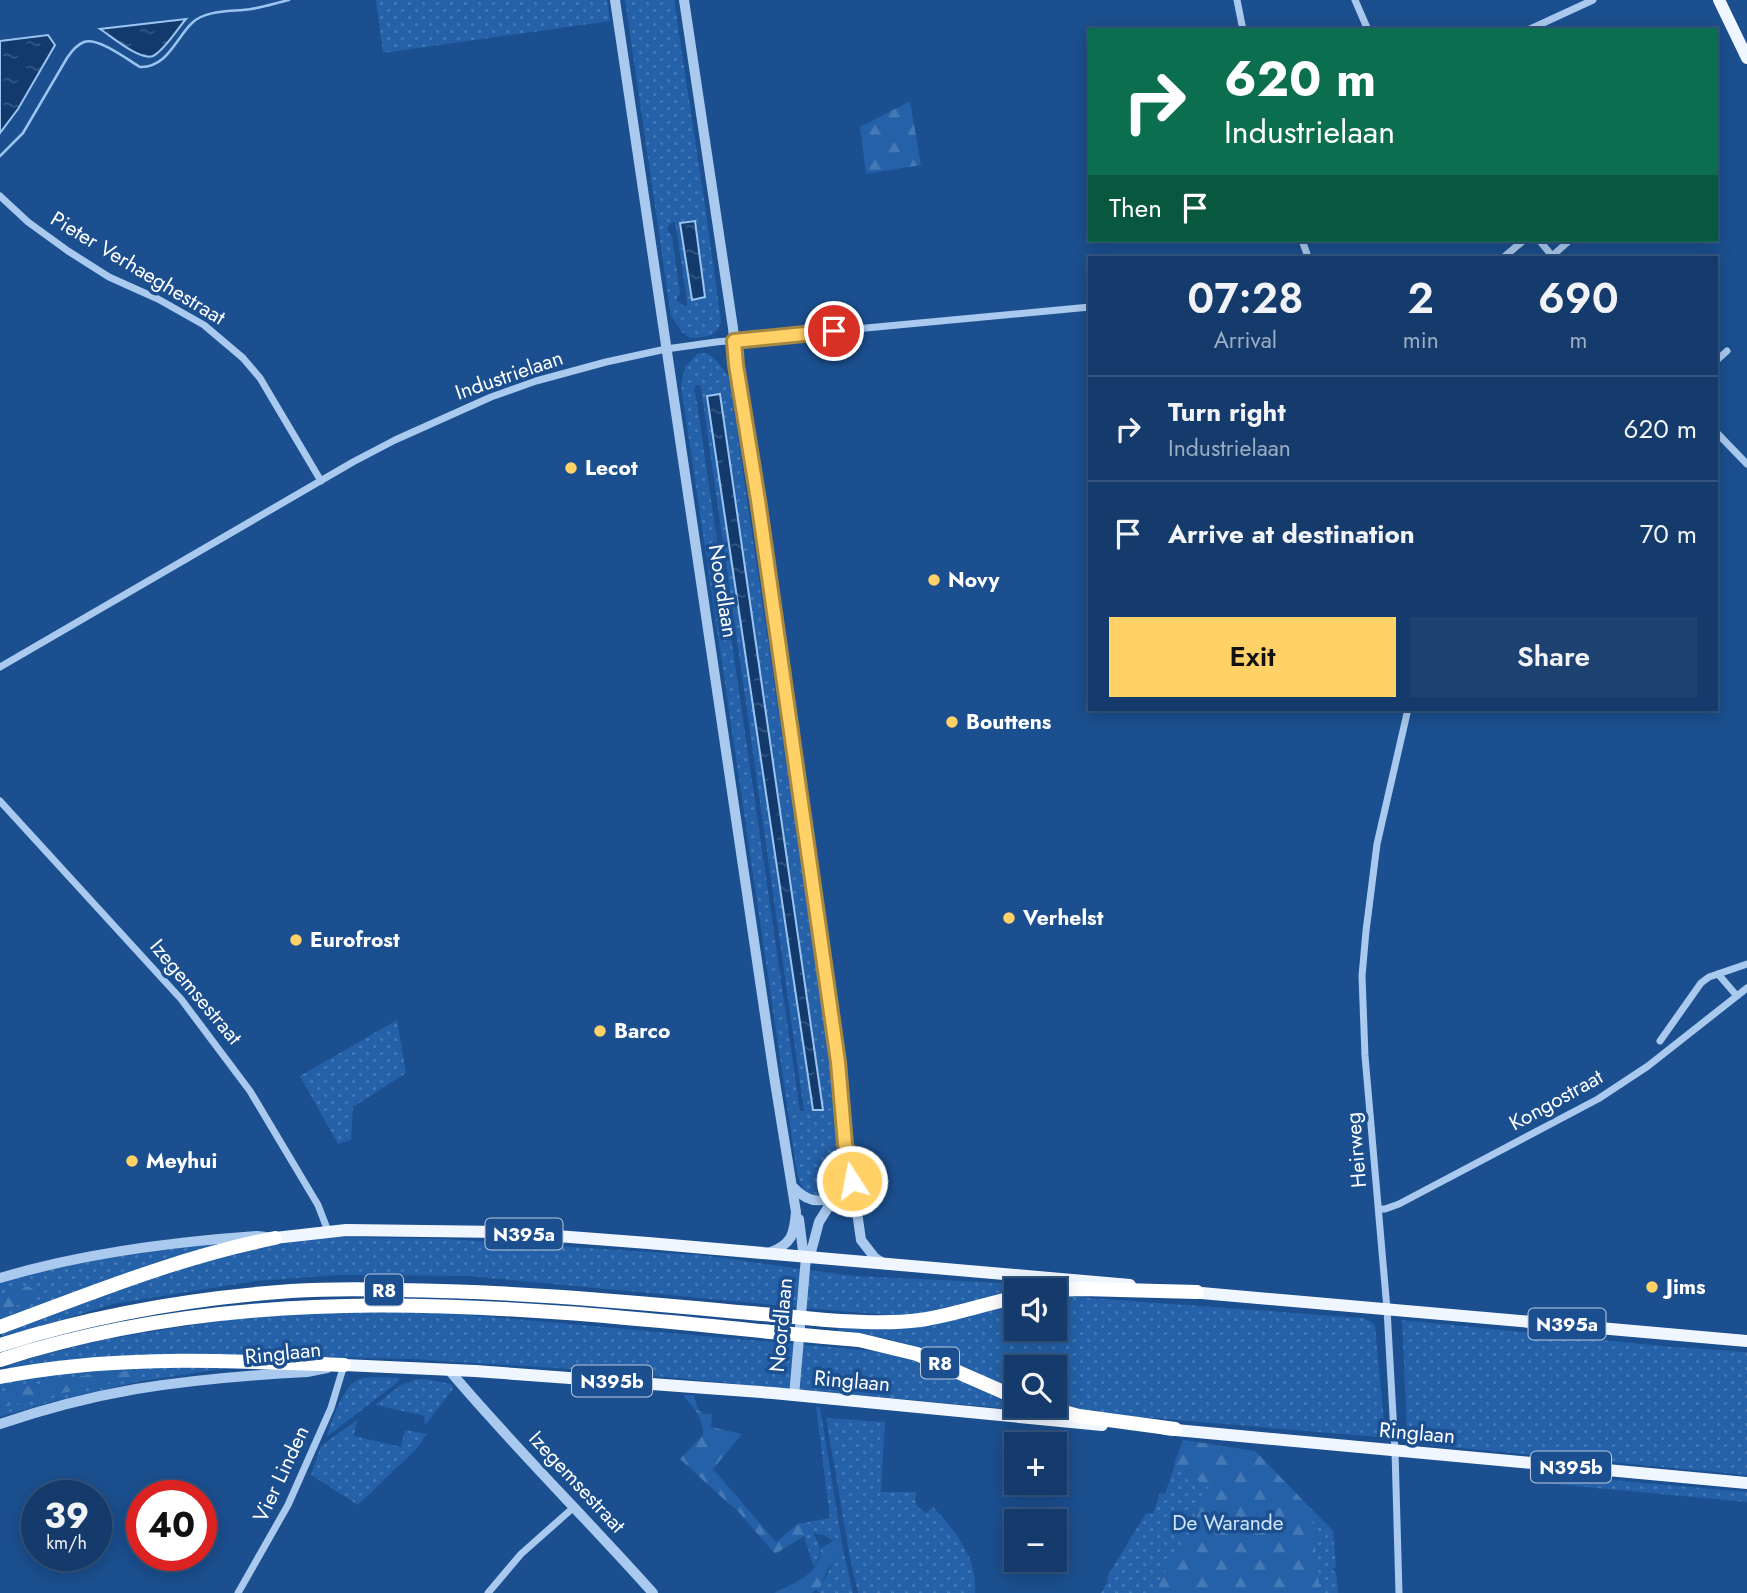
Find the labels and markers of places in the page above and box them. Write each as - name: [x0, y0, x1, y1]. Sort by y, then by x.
- pin: [804, 301, 864, 361]
- place label: Lecot: [585, 453, 638, 483]
- marker: Lecot: [563, 460, 579, 476]
- place label: Novy: [948, 565, 1000, 595]
- marker: Novy: [926, 572, 942, 588]
- place label: Bouttens: [966, 707, 1052, 737]
- marker: Bouttens: [944, 714, 960, 730]
- place label: Verhelst: [1022, 903, 1104, 933]
- marker: Verhelst: [1001, 910, 1017, 926]
- place label: Eurofrost: [310, 925, 400, 955]
- marker: Eurofrost: [288, 932, 304, 948]
- place label: Barco: [614, 1016, 670, 1046]
- marker: Barco: [592, 1023, 608, 1039]
- place label: Meyhui: [146, 1146, 217, 1176]
- marker: Meyhui: [124, 1153, 140, 1169]
- place label: Jims: [1662, 1272, 1706, 1302]
- marker: Jims: [1644, 1279, 1660, 1295]

